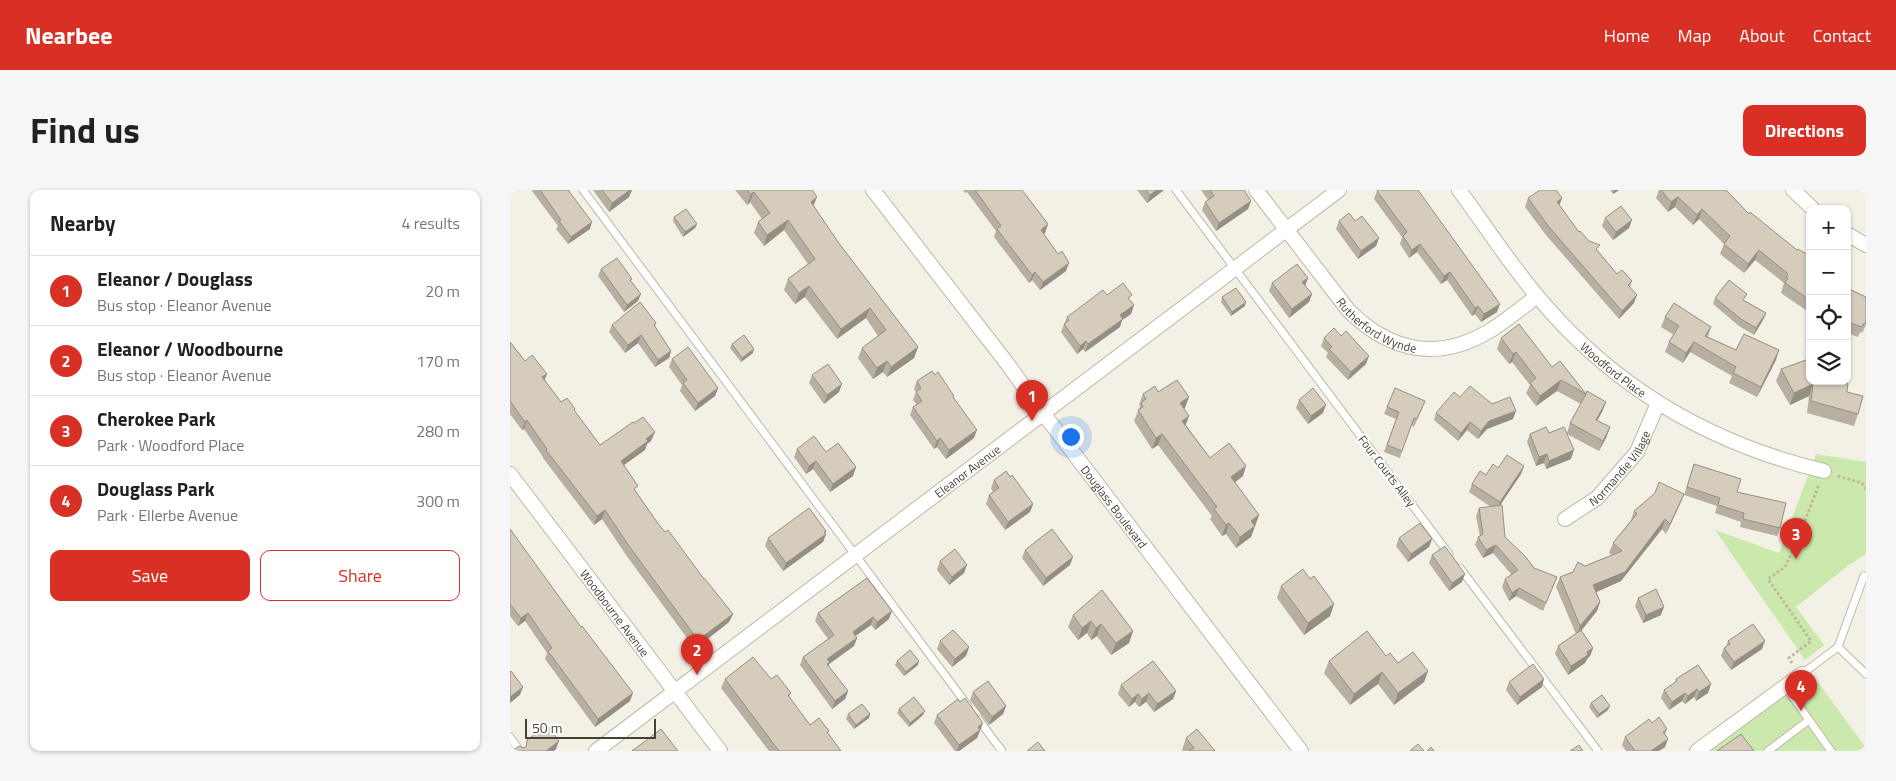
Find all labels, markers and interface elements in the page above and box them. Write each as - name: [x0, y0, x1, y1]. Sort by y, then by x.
- text: Nearbee: [25, 17, 112, 53]
- text: Home: [1604, 22, 1650, 49]
- text: Map: [1678, 22, 1711, 49]
- text: About: [1739, 22, 1785, 49]
- text: Contact: [1813, 22, 1871, 49]
- text: Find us: [30, 103, 140, 157]
- button: Directions: [1743, 105, 1866, 156]
- map controls: [1806, 205, 1851, 385]
- button: +: [1806, 205, 1851, 250]
- text: Nearby: [50, 207, 115, 239]
- text: 4 results: [401, 211, 460, 235]
- button: −: [1806, 250, 1851, 295]
- text: Eleanor / Douglass: [97, 264, 253, 293]
- text: 1: [62, 279, 70, 303]
- text: 20 m: [425, 279, 460, 303]
- text: Bus stop · Eleanor Avenue: [97, 293, 272, 317]
- street label: Rutherford Wynde: [1332, 293, 1418, 357]
- button: locate: [1806, 295, 1851, 340]
- text: Eleanor / Woodbourne: [97, 334, 283, 363]
- street label: Woodford Place: [1576, 337, 1650, 402]
- button: layers: [1806, 340, 1851, 385]
- text: 2: [62, 349, 70, 373]
- text: 170 m: [416, 349, 460, 373]
- text: Bus stop · Eleanor Avenue: [97, 363, 272, 387]
- pin: 1: [1016, 380, 1048, 421]
- text: Cherokee Park: [97, 404, 216, 433]
- text: 3: [62, 419, 70, 443]
- text: 280 m: [416, 419, 460, 443]
- your location: [1058, 424, 1084, 450]
- street label: Normandie Village: [1585, 427, 1655, 511]
- street label: Four Courts Alley: [1354, 431, 1421, 511]
- text: Park · Woodford Place: [97, 433, 244, 457]
- street label: Eleanor Avenue: [930, 440, 1004, 502]
- street label: Douglass Boulevard: [1076, 461, 1152, 552]
- text: Douglass Park: [97, 474, 215, 503]
- text: 4: [62, 489, 70, 513]
- text: 300 m: [416, 489, 460, 513]
- text: Park · Ellerbe Avenue: [97, 503, 238, 527]
- pin: 3: [1780, 518, 1812, 559]
- button: Save: [50, 550, 250, 601]
- button: Share: [260, 550, 460, 601]
- street label: Woodbourne Avenue: [576, 565, 655, 660]
- pin: 2: [681, 634, 713, 675]
- pin: 4: [1785, 670, 1817, 711]
- scale bar: [525, 716, 656, 739]
- text: 50 m: [532, 717, 562, 738]

